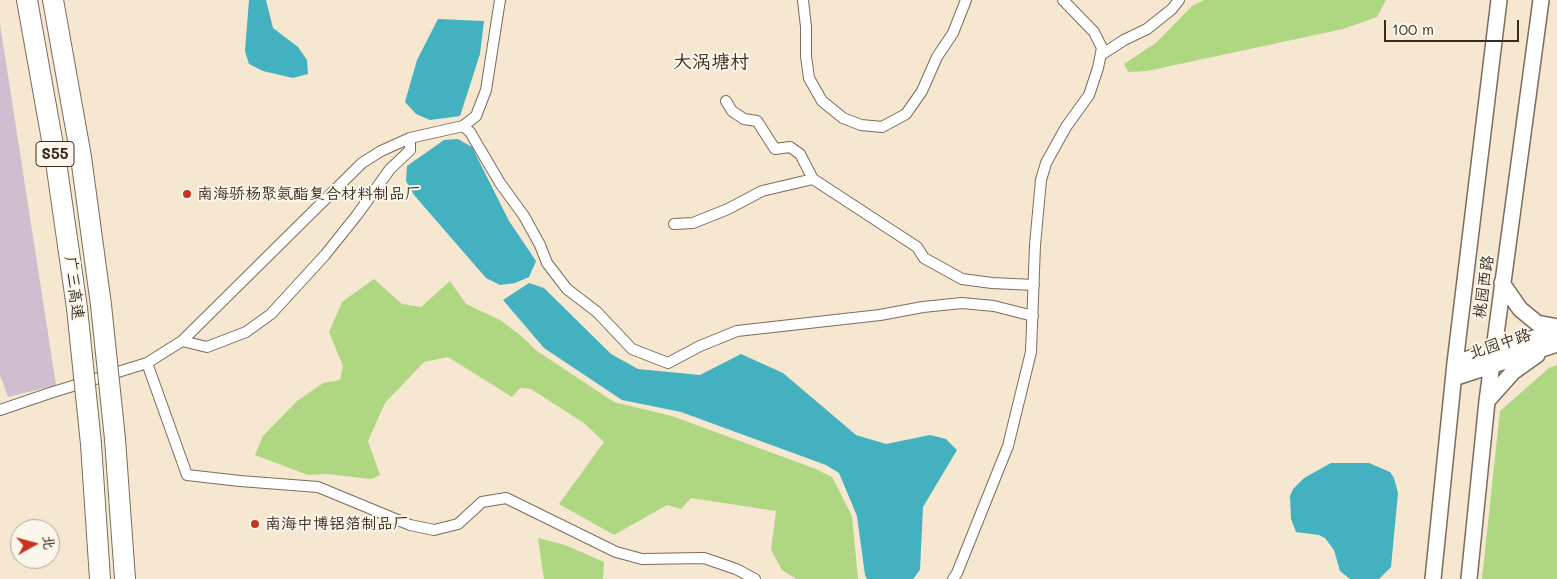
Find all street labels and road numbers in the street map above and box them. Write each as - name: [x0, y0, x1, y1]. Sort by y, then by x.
- road number: S55: [36, 142, 74, 166]
- street label: 桃园西路: [1470, 254, 1498, 320]
- street label: 广三高速: [61, 255, 87, 321]
- street label: 北园中路: [1467, 325, 1533, 363]

